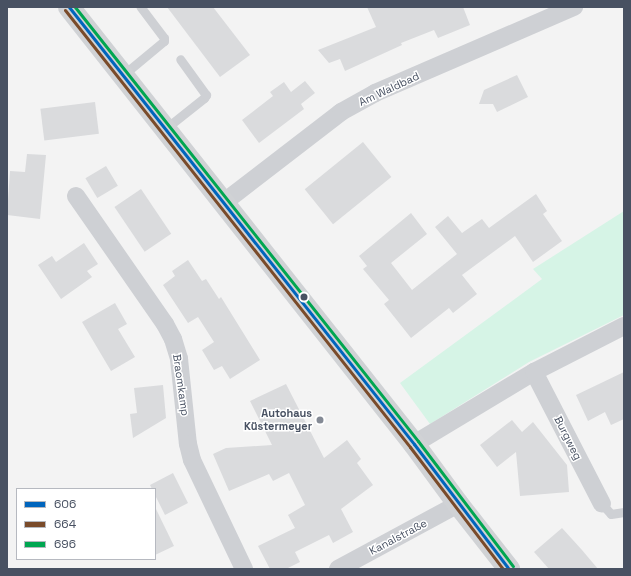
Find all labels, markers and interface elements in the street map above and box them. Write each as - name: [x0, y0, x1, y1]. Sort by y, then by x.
- street label: Am Waldbad: [357, 69, 421, 109]
- unlabelled marker: [299, 292, 309, 302]
- street label: Braomkamp: [170, 353, 192, 417]
- place label: Autohaus Küstermeyer: [244, 407, 312, 433]
- street label: Burgweg: [551, 414, 585, 462]
- marker: Autohaus Küstermeyer: [315, 415, 325, 425]
- legend: [16, 488, 156, 560]
- text: 606: [54, 496, 76, 512]
- text: 664: [54, 516, 76, 532]
- street label: Kanalstraße: [367, 516, 429, 558]
- text: 696: [54, 536, 76, 552]

